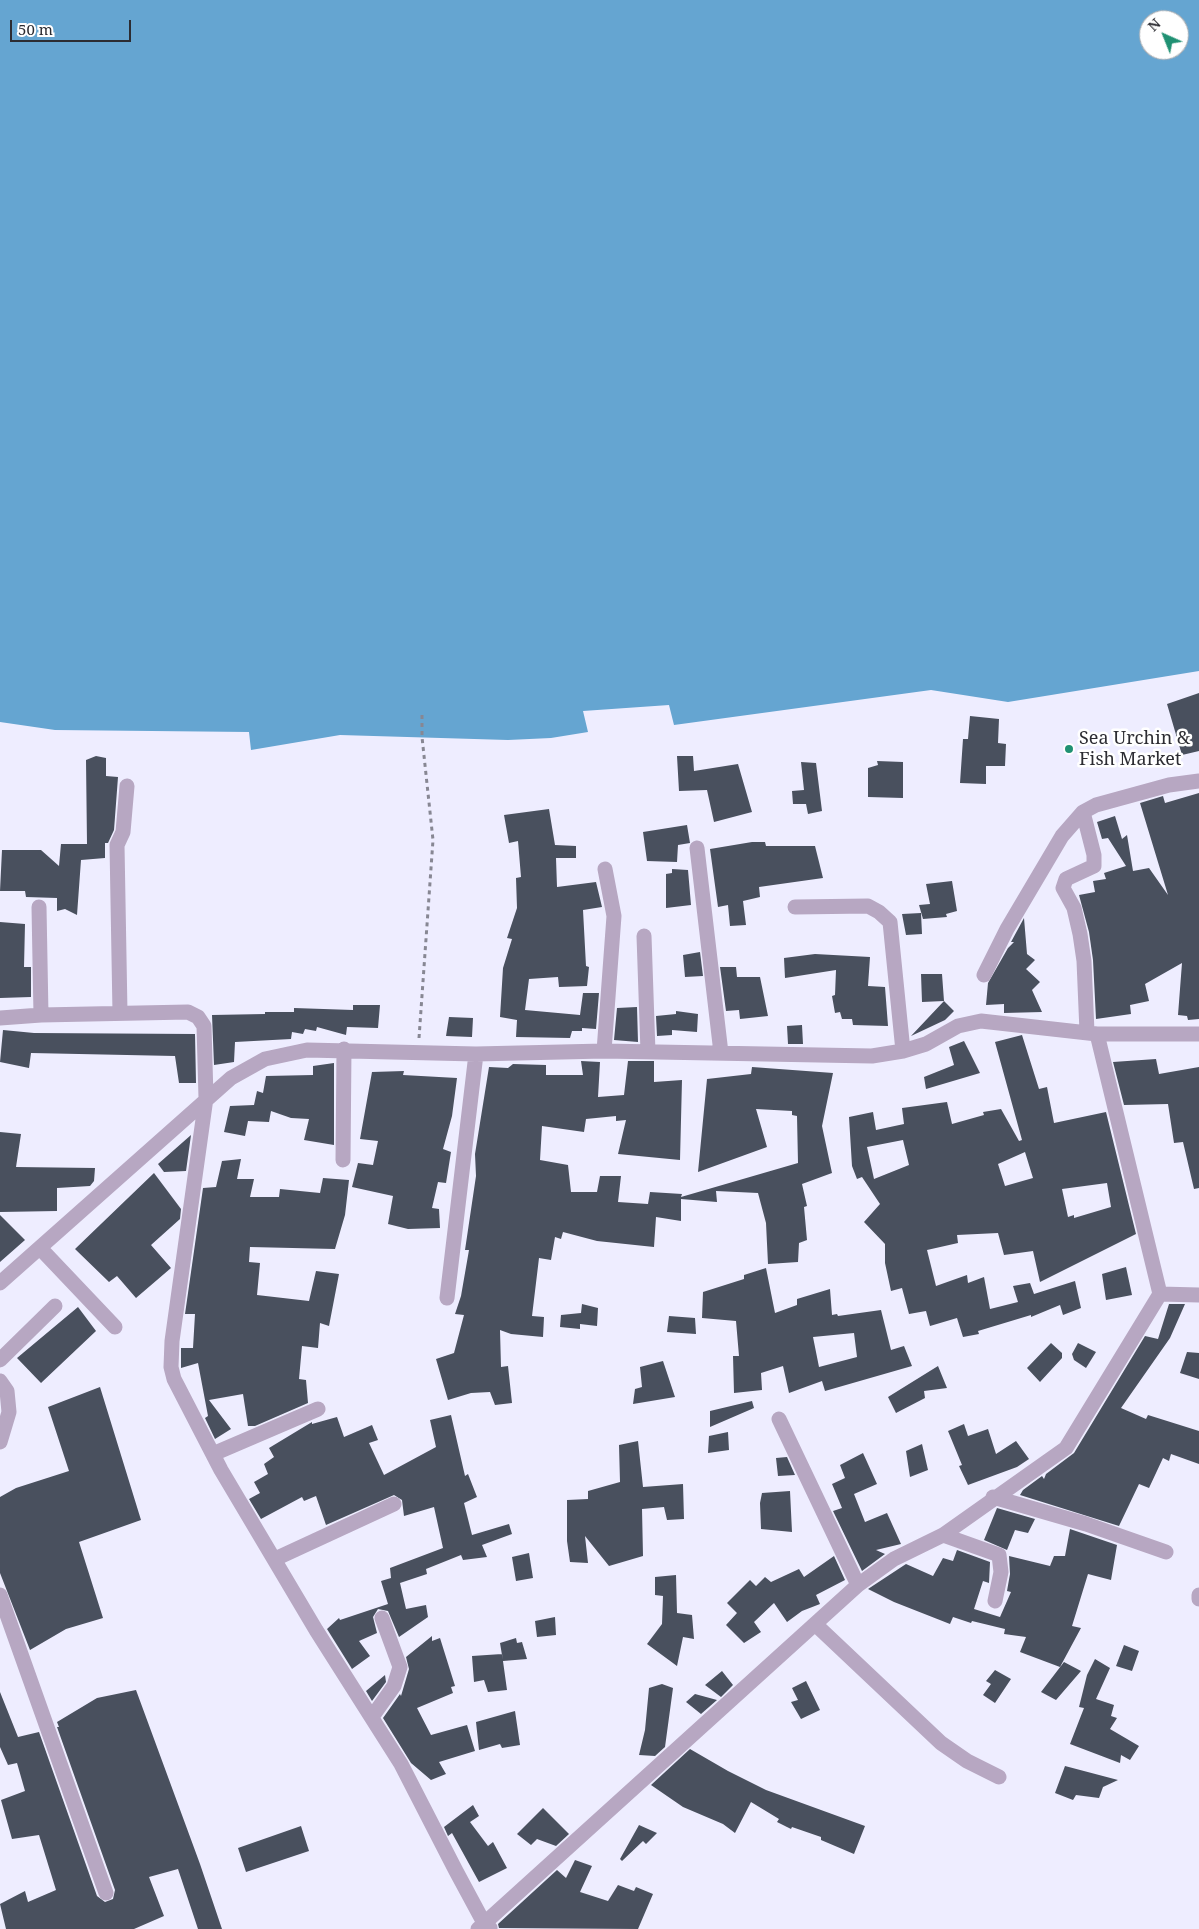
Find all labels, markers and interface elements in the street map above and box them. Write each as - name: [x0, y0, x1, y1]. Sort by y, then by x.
- scale bar: [12, 10, 134, 42]
- north arrow: [1139, 10, 1189, 60]
- text: N: [1143, 14, 1164, 35]
- text: 50 m: [18, 19, 53, 39]
- place label: Sea Urchin & Fish Market: [1079, 728, 1190, 771]
- marker: Sea Urchin & Fish Market: [1063, 743, 1075, 755]

